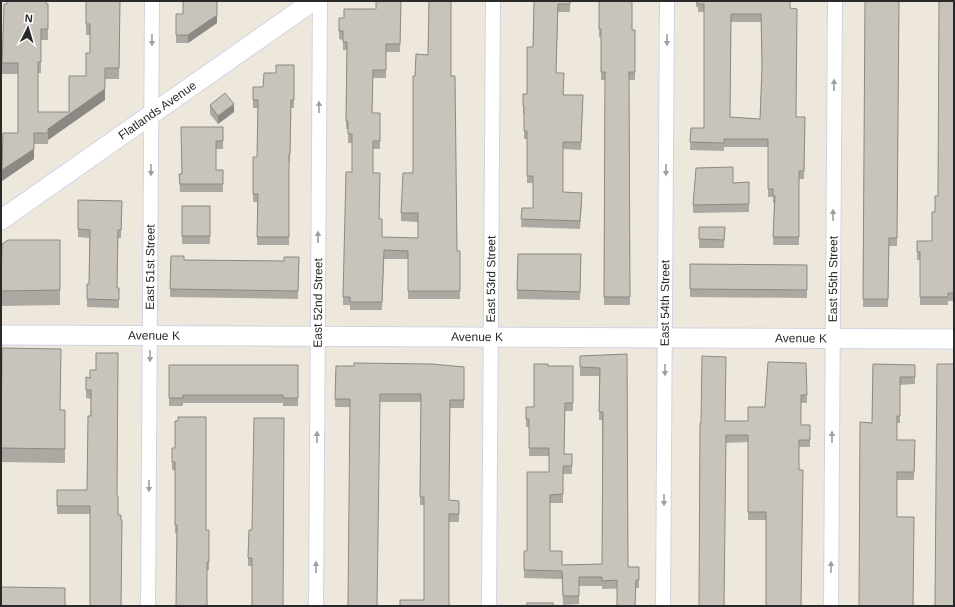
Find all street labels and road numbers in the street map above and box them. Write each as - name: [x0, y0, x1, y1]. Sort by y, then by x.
- street label: Flatlands Avenue: [116, 78, 199, 142]
- street label: East 51st Street: [143, 224, 158, 310]
- street label: East 53rd Street: [484, 235, 498, 322]
- street label: East 55th Street: [826, 235, 840, 322]
- street label: East 52nd Street: [311, 258, 325, 348]
- street label: East 54th Street: [658, 259, 672, 346]
- street label: Avenue K: [128, 329, 180, 343]
- street label: Avenue K: [451, 330, 503, 344]
- street label: Avenue K: [775, 331, 827, 345]

